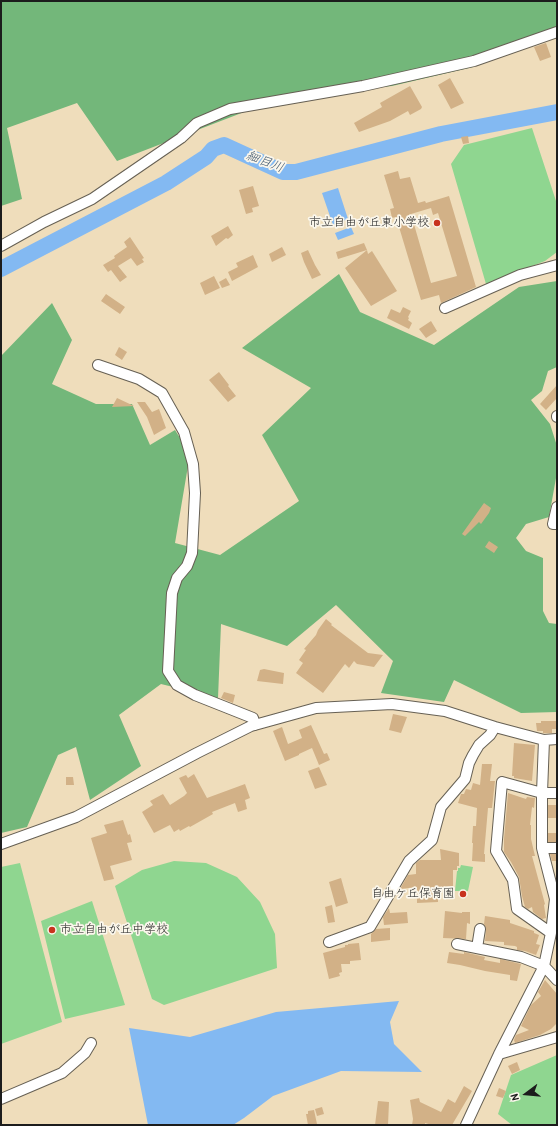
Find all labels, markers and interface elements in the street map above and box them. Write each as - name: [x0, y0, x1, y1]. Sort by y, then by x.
- water label: 細目川: [244, 148, 286, 176]
- place label: 市立自由が丘東小学校: [309, 216, 429, 230]
- marker: 市立自由が丘東小学校: [432, 218, 442, 228]
- place label: 自由ケ丘保育園: [371, 887, 455, 901]
- marker: 自由ケ丘保育園: [458, 889, 468, 899]
- place label: 市立自由が丘中学校: [60, 923, 168, 937]
- marker: 市立自由が丘中学校: [47, 925, 57, 935]
- north arrow: [506, 1074, 546, 1114]
- text: N: [507, 1093, 522, 1102]

